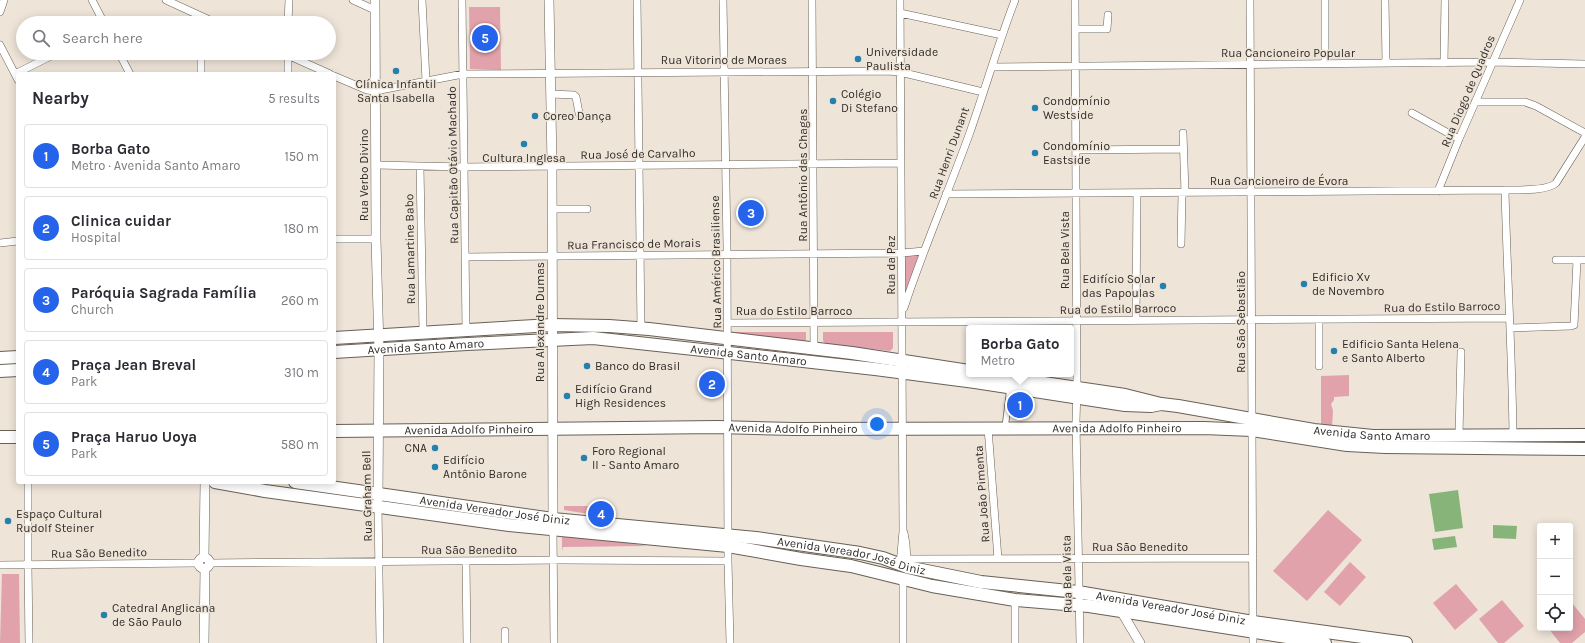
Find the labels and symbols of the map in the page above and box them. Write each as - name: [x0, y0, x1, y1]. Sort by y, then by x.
- pin: 5: [472, 23, 498, 53]
- street label: Rua Diogo de Quadros: [1438, 33, 1498, 149]
- place label: Universidade Paulista: [866, 45, 938, 73]
- street label: Rua Cancioneiro Popular: [1221, 46, 1356, 60]
- street label: Rua Vitorino de Moraes: [661, 53, 787, 67]
- marker: Universidade Paulista: [853, 54, 863, 64]
- marker: Clínica Infantil Santa Isabella: [391, 66, 401, 76]
- place label: Clínica Infantil Santa Isabella: [356, 77, 436, 105]
- street label: Rua Capitão Otávio Machado: [445, 86, 461, 244]
- place label: Colégio Di Stefano: [841, 87, 898, 115]
- place label: Condomínio Westside: [1043, 94, 1110, 122]
- marker: Colégio Di Stefano: [828, 96, 838, 106]
- marker: Condomínio Westside: [1030, 103, 1040, 113]
- street label: Rua Henri Dunant: [926, 105, 972, 201]
- street label: Rua Antônio das Chagas: [796, 108, 810, 242]
- place label: Coreo Dança: [543, 109, 611, 123]
- marker: Coreo Dança: [530, 111, 540, 121]
- street label: Rua Verbo Divino: [357, 129, 371, 221]
- marker: Cultura Inglesa: [519, 139, 529, 149]
- place label: Condomínio Eastside: [1043, 139, 1110, 167]
- street label: Rua José de Carvalho: [580, 146, 696, 162]
- marker: Condomínio Eastside: [1030, 148, 1040, 158]
- place label: Cultura Inglesa: [482, 151, 566, 165]
- street label: Rua Cancioneiro de Évora: [1210, 173, 1348, 188]
- street label: Rua Lamartine Babo: [402, 194, 418, 304]
- street label: Rua Américo Brasiliense: [708, 195, 724, 329]
- pin: 3: [738, 198, 764, 228]
- street label: Rua Bela Vista: [1058, 211, 1072, 289]
- street label: Rua da Paz: [884, 235, 898, 295]
- street label: Rua Francisco de Morais: [567, 236, 701, 252]
- street label: Rua Alexandre Dumas: [533, 262, 547, 382]
- place label: Edificio Xv de Novembro: [1312, 270, 1384, 298]
- street label: Rua São Sebastião: [1234, 271, 1248, 373]
- place label: Edifício Solar das Papoulas: [1082, 272, 1156, 300]
- marker: Edificio Xv de Novembro: [1299, 279, 1309, 289]
- marker: Edifício Solar das Papoulas: [1158, 281, 1168, 291]
- street label: Rua do Estilo Barroco: [1384, 299, 1500, 315]
- street label: Rua do Estilo Barroco: [1060, 301, 1176, 317]
- street label: Rua do Estilo Barroco: [736, 304, 852, 318]
- street label: Avenida Santo Amaro: [367, 336, 485, 357]
- place label: Edificio Santa Helena e Santo Alberto: [1342, 337, 1459, 365]
- street label: Avenida Santo Amaro: [690, 342, 808, 368]
- marker: Edificio Santa Helena e Santo Alberto: [1329, 346, 1339, 356]
- place label: Banco do Brasil: [595, 359, 680, 373]
- marker: Banco do Brasil: [582, 361, 592, 371]
- pin: 2: [699, 369, 725, 399]
- place label: Edifício Grand High Residences: [575, 382, 666, 410]
- pin: 1: [1007, 390, 1033, 420]
- marker: Edifício Grand High Residences: [562, 391, 572, 401]
- your location: [867, 414, 887, 434]
- street label: Avenida Adolfo Pinheiro: [728, 420, 858, 436]
- street label: Avenida Adolfo Pinheiro: [1052, 421, 1182, 435]
- street label: Avenida Adolfo Pinheiro: [404, 422, 534, 437]
- street label: Avenida Santo Amaro: [1313, 423, 1430, 443]
- place label: CNA: [405, 441, 427, 455]
- marker: CNA: [430, 443, 440, 453]
- place label: Foro Regional II - Santo Amaro: [592, 444, 679, 472]
- street label: Rua João Pimenta: [972, 445, 992, 543]
- street label: Rua Graham Bell: [359, 450, 375, 542]
- place label: Edifício Antônio Barone: [443, 453, 527, 481]
- marker: Foro Regional II - Santo Amaro: [579, 453, 589, 463]
- marker: Edifício Antônio Barone: [430, 462, 440, 472]
- street label: Avenida Vereador José Diniz: [419, 493, 571, 528]
- pin: 4: [588, 499, 614, 529]
- place label: Espaço Cultural Rudolf Steiner: [16, 507, 102, 535]
- marker: Espaço Cultural Rudolf Steiner: [3, 516, 13, 526]
- street label: Avenida Vereador José Diniz: [776, 534, 927, 578]
- street label: Rua Bela Vista: [1059, 535, 1075, 613]
- street label: Rua São Benedito: [1092, 540, 1188, 554]
- street label: Rua São Benedito: [421, 543, 517, 557]
- street label: Rua São Benedito: [51, 545, 147, 561]
- street label: Avenida Vereador José Diniz: [1095, 588, 1247, 628]
- place label: Catedral Anglicana de São Paulo: [112, 601, 215, 629]
- marker: Catedral Anglicana de São Paulo: [99, 610, 109, 620]

